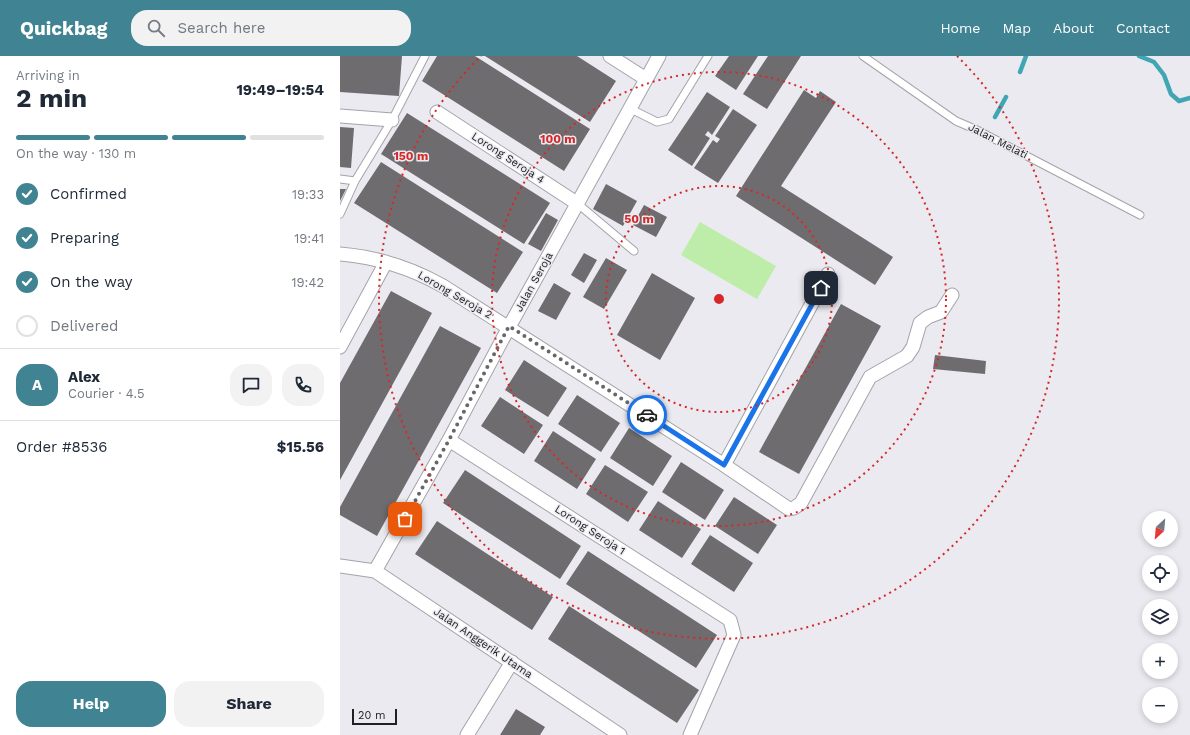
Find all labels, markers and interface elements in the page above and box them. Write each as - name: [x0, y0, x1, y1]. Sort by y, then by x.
- search box: [131, 10, 411, 46]
- text: Quickbag: [20, 17, 107, 40]
- icon: search: [145, 17, 167, 39]
- text: Search here: [177, 19, 265, 37]
- text: Home: [940, 20, 980, 36]
- text: Map: [1002, 20, 1031, 36]
- text: About: [1053, 20, 1094, 36]
- text: Contact: [1116, 20, 1170, 36]
- text: Arriving in: [16, 68, 80, 83]
- text: 19:49–19:54: [236, 81, 324, 99]
- text: 2 min: [16, 83, 87, 113]
- street label: Jalan Melati: [966, 120, 1030, 162]
- street label: Lorong Seroja 4: [469, 130, 547, 186]
- text: 100 m: [540, 132, 576, 146]
- text: On the way · 130 m: [16, 146, 136, 161]
- text: 150 m: [394, 149, 428, 163]
- icon: check: [16, 183, 38, 205]
- text: Confirmed: [50, 185, 127, 203]
- text: 19:33: [292, 187, 324, 202]
- text: 50 m: [624, 212, 654, 226]
- icon: check: [16, 227, 38, 249]
- text: Preparing: [50, 229, 119, 247]
- text: 19:41: [294, 231, 324, 246]
- street label: Jalan Seroja: [512, 250, 556, 314]
- street label: Lorong Seroja 2: [415, 268, 495, 322]
- icon: check: [16, 271, 38, 293]
- pin: [804, 271, 838, 305]
- text: On the way: [50, 273, 132, 291]
- text: 19:42: [292, 275, 324, 290]
- icon: home: [810, 277, 832, 299]
- centre of rings: [712, 292, 726, 306]
- text: Delivered: [50, 317, 118, 335]
- button: chat: [230, 364, 272, 406]
- button: phone: [282, 364, 324, 406]
- text: Alex: [68, 368, 100, 386]
- text: A: [32, 376, 42, 394]
- text: Courier · 4.5: [68, 386, 145, 401]
- courier: [627, 395, 667, 435]
- icon: car: [636, 404, 658, 426]
- text: Order #8536: [16, 438, 107, 456]
- text: $15.56: [277, 438, 324, 456]
- pin: [388, 502, 422, 536]
- street label: Lorong Seroja 1: [552, 502, 628, 558]
- icon: bag: [394, 508, 416, 530]
- north arrow: [1142, 511, 1178, 547]
- map controls: [1142, 511, 1178, 723]
- button: locate: [1142, 555, 1178, 591]
- button: layers: [1142, 599, 1178, 635]
- street label: Jalan Anggerik Utama: [431, 605, 535, 681]
- button: +: [1142, 643, 1178, 679]
- button: Help: [16, 681, 166, 727]
- button: Share: [174, 681, 324, 727]
- button: −: [1142, 687, 1178, 723]
- scale bar: [352, 707, 397, 726]
- text: 20 m: [358, 709, 386, 722]

